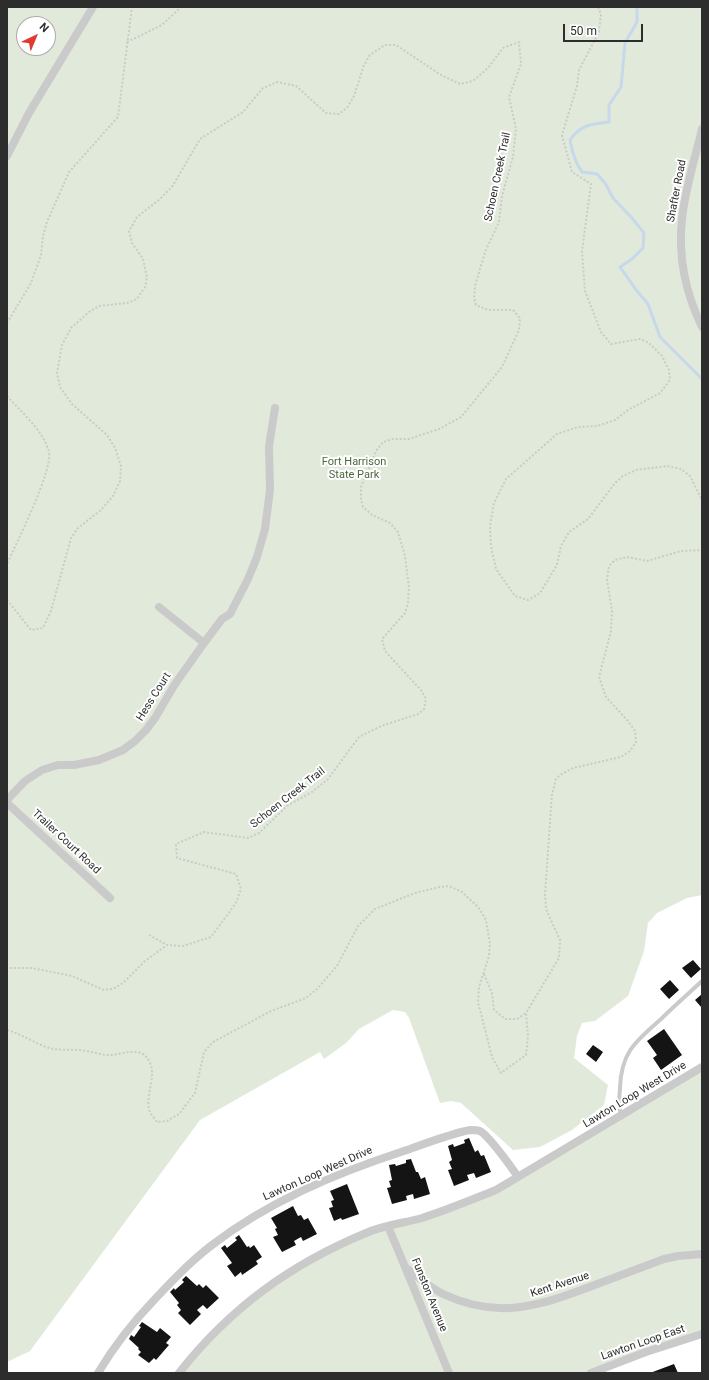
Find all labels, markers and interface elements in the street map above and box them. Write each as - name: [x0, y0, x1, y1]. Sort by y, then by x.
- north arrow: [16, 16, 56, 56]
- scale bar: [565, 16, 645, 42]
- text: N: [37, 20, 51, 35]
- text: 50 m: [570, 24, 597, 38]
- street label: Schoen Creek Trail: [482, 131, 514, 223]
- street label: Shafter Road: [664, 159, 690, 223]
- park label: Fort Harrison State Park: [322, 455, 386, 481]
- street label: Hess Court: [134, 670, 174, 724]
- street label: Schoen Creek Trail: [248, 765, 328, 831]
- street label: Trailer Court Road: [29, 807, 103, 877]
- street label: Lawton Loop West Drive: [581, 1059, 689, 1131]
- street label: Lawton Loop West Drive: [261, 1144, 375, 1204]
- street label: Funston Avenue: [408, 1256, 450, 1334]
- street label: Kent Avenue: [529, 1269, 591, 1301]
- street label: Lawton Loop East: [599, 1322, 687, 1364]

